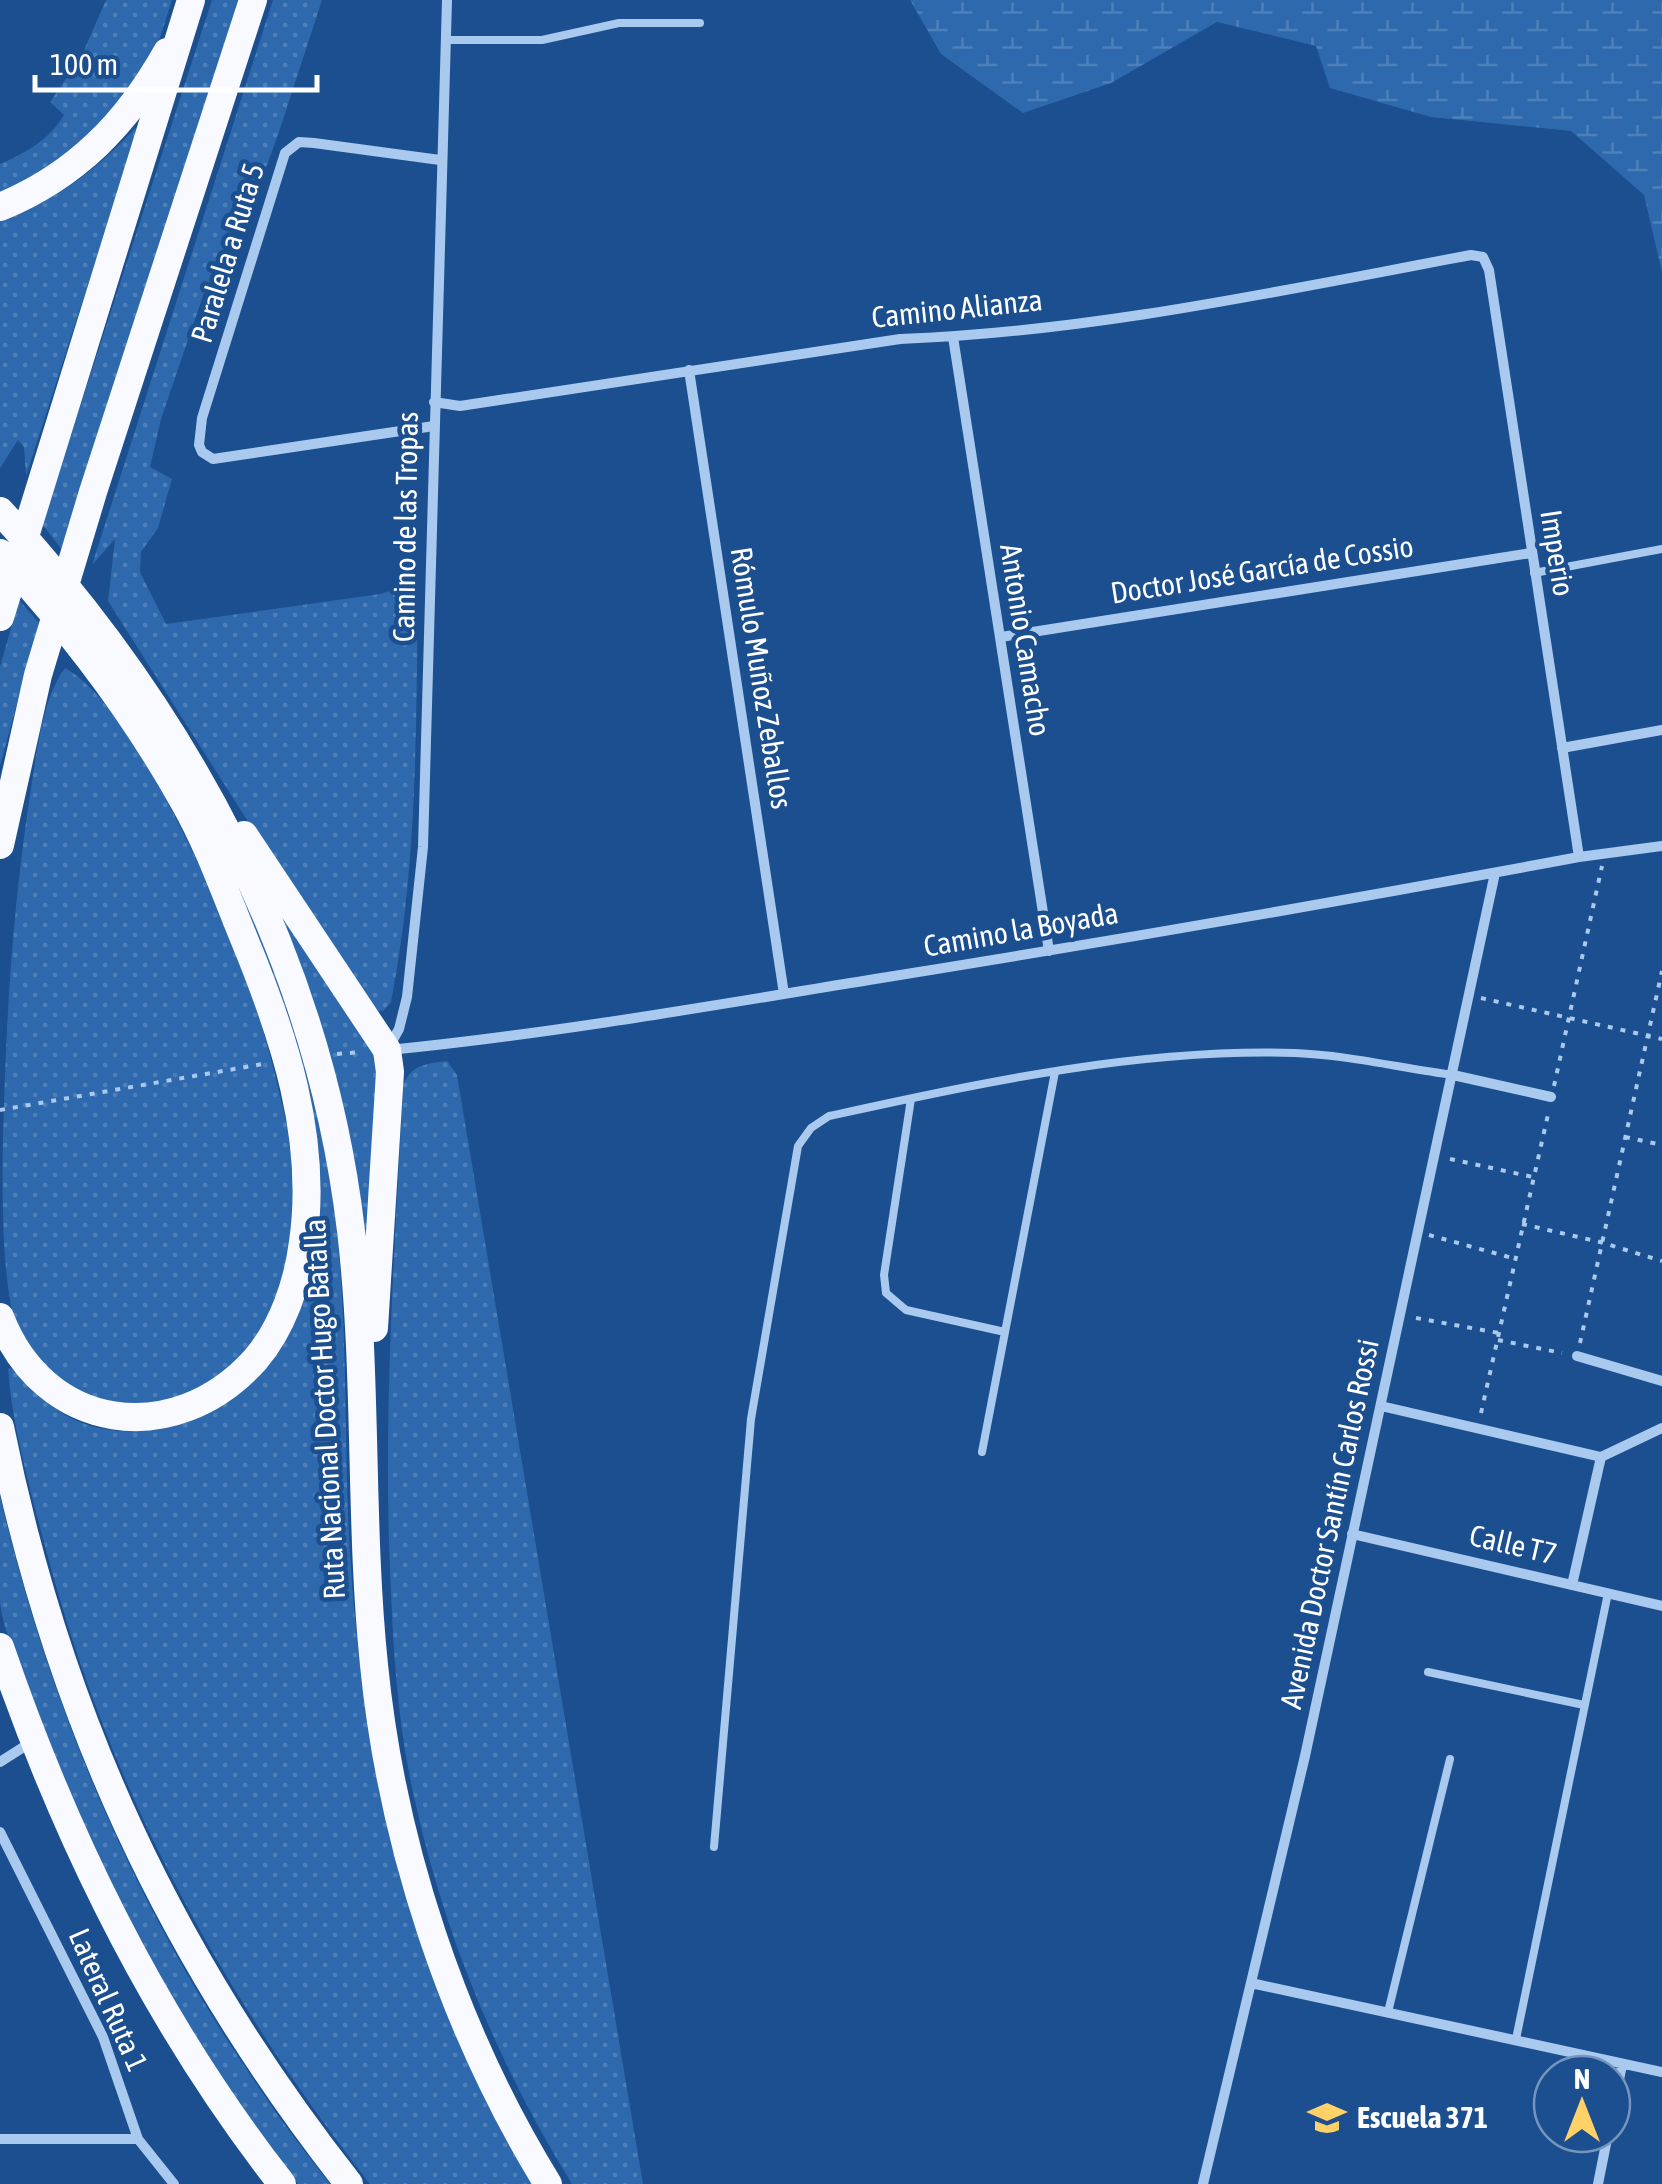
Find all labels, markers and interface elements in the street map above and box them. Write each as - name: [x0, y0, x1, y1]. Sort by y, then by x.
- scale bar: [35, 30, 318, 92]
- text: 100 m: [50, 47, 118, 81]
- street label: Paralela a Ruta 5: [184, 159, 270, 347]
- street label: Camino Alianza: [870, 282, 1044, 334]
- street label: Camino de las Tropas: [386, 412, 424, 642]
- street label: Imperio: [1534, 507, 1582, 598]
- street label: Doctor José García de Cossio: [1108, 528, 1416, 610]
- street label: Antonio Camacho: [994, 541, 1058, 738]
- street label: Rómulo Muñoz Zeballos: [725, 545, 799, 811]
- street label: Camino la Boyada: [921, 895, 1121, 963]
- street label: Ruta Nacional Doctor Hugo Batalla: [297, 1218, 351, 1600]
- street label: Avenida Doctor Santín Carlos Rossi: [1273, 1336, 1385, 1712]
- street label: Calle T7: [1466, 1518, 1560, 1570]
- street label: Lateral Ruta 1: [62, 1923, 155, 2076]
- north arrow: [1532, 2054, 1632, 2154]
- text: N: [1574, 2063, 1590, 2095]
- school or university icon: Escuela 371: [1306, 2097, 1348, 2139]
- place label: Escuela 371: [1357, 2100, 1488, 2134]

